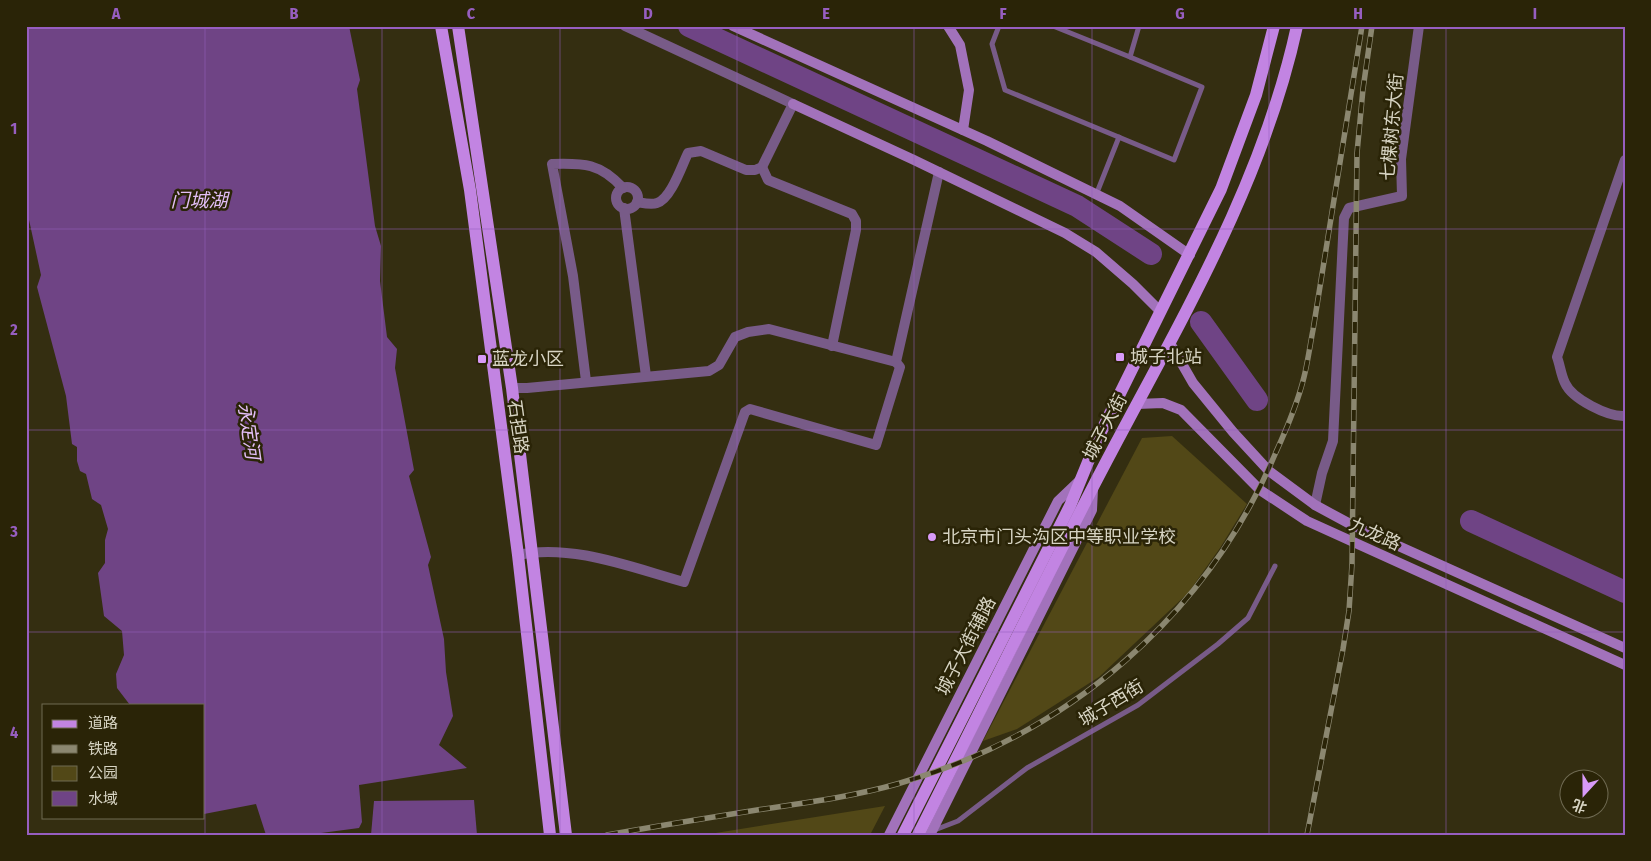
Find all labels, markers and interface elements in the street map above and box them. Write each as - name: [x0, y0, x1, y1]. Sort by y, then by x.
- text: A: [111, 4, 121, 23]
- text: B: [290, 4, 299, 23]
- text: C: [467, 4, 476, 23]
- text: D: [643, 4, 653, 23]
- text: E: [822, 4, 830, 23]
- text: F: [999, 4, 1007, 23]
- text: G: [1175, 4, 1185, 23]
- text: H: [1353, 4, 1363, 23]
- text: I: [1533, 4, 1537, 23]
- street label: 七棵树东大街: [1376, 72, 1408, 182]
- text: 1: [11, 119, 17, 138]
- water label: 门城湖: [170, 189, 230, 212]
- text: 2: [9, 320, 18, 339]
- place label: 城子北站: [1130, 346, 1202, 368]
- place label: 蓝龙小区: [492, 348, 564, 370]
- marker: 城子北站: [1114, 351, 1126, 363]
- marker: 蓝龙小区: [476, 353, 488, 365]
- street label: 城子大街: [1078, 390, 1132, 464]
- street label: 石担路: [503, 399, 533, 455]
- water label: 永定河: [234, 401, 265, 465]
- street label: 九龙路: [1346, 513, 1404, 555]
- text: 3: [9, 522, 18, 541]
- place label: 北京市门头沟区中等职业学校: [942, 526, 1176, 548]
- marker: 北京市门头沟区中等职业学校: [926, 531, 938, 543]
- street label: 城子大街辅路: [932, 593, 1000, 699]
- street label: 城子西街: [1074, 675, 1148, 731]
- legend: [42, 704, 205, 818]
- text: 道路: [88, 714, 118, 732]
- text: 4: [10, 723, 18, 742]
- text: 铁路: [88, 740, 118, 758]
- text: 公园: [88, 764, 118, 782]
- north arrow: [1558, 768, 1608, 818]
- text: 水域: [88, 790, 118, 808]
- text: 北: [1570, 795, 1589, 816]

